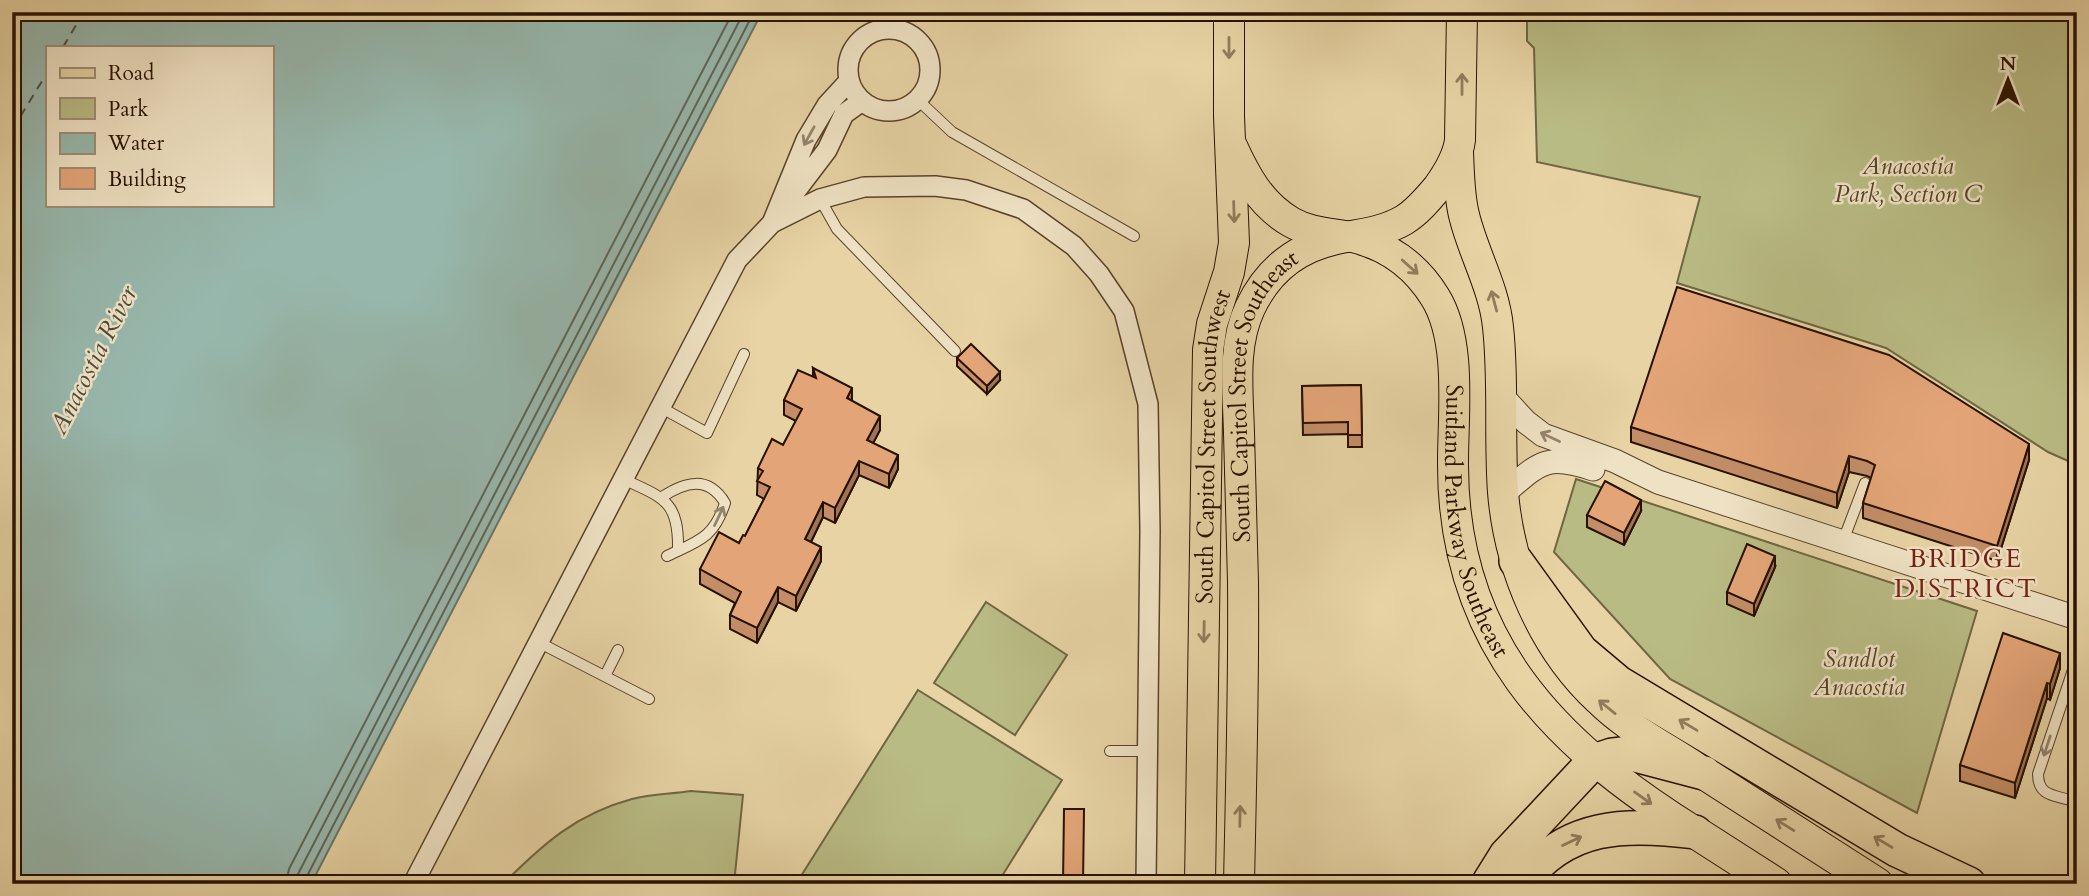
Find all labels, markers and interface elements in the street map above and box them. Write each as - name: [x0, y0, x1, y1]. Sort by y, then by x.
- one-way arrow: [1222, 36, 1236, 59]
- legend: [46, 46, 273, 206]
- north arrow: [1974, 46, 2044, 116]
- text: N: [2000, 51, 2017, 77]
- text: Road: [108, 59, 154, 88]
- one-way arrow: [1455, 73, 1469, 96]
- text: Park: [108, 95, 149, 124]
- one-way arrow: [802, 125, 815, 146]
- text: Water: [107, 129, 164, 158]
- park label: Anacostia Park, Section C: [1834, 150, 1983, 211]
- text: Building: [108, 165, 186, 194]
- one-way arrow: [1227, 200, 1240, 223]
- street label: South Capitol Street Southeast: [1221, 241, 1305, 543]
- one-way arrow: [1401, 259, 1419, 275]
- water label: Anacostia River: [40, 278, 146, 441]
- street label: South Capitol Street Southwest: [1188, 285, 1239, 604]
- one-way arrow: [1486, 291, 1499, 313]
- street label: Suitland Parkway Southeast: [1436, 384, 1518, 664]
- one-way arrow: [1540, 430, 1561, 444]
- one-way arrow: [713, 506, 726, 527]
- district label: BRIDGE DISTRICT: [1894, 541, 2038, 606]
- one-way arrow: [1197, 620, 1211, 643]
- park label: Sandlot Anacostia: [1812, 643, 1905, 704]
- one-way arrow: [1598, 699, 1616, 715]
- one-way arrow: [1678, 718, 1698, 732]
- one-way arrow: [2040, 735, 2053, 757]
- one-way arrow: [1633, 791, 1652, 805]
- one-way arrow: [1233, 804, 1247, 827]
- one-way arrow: [1776, 818, 1796, 832]
- one-way arrow: [1561, 833, 1582, 847]
- one-way arrow: [1873, 834, 1893, 848]

